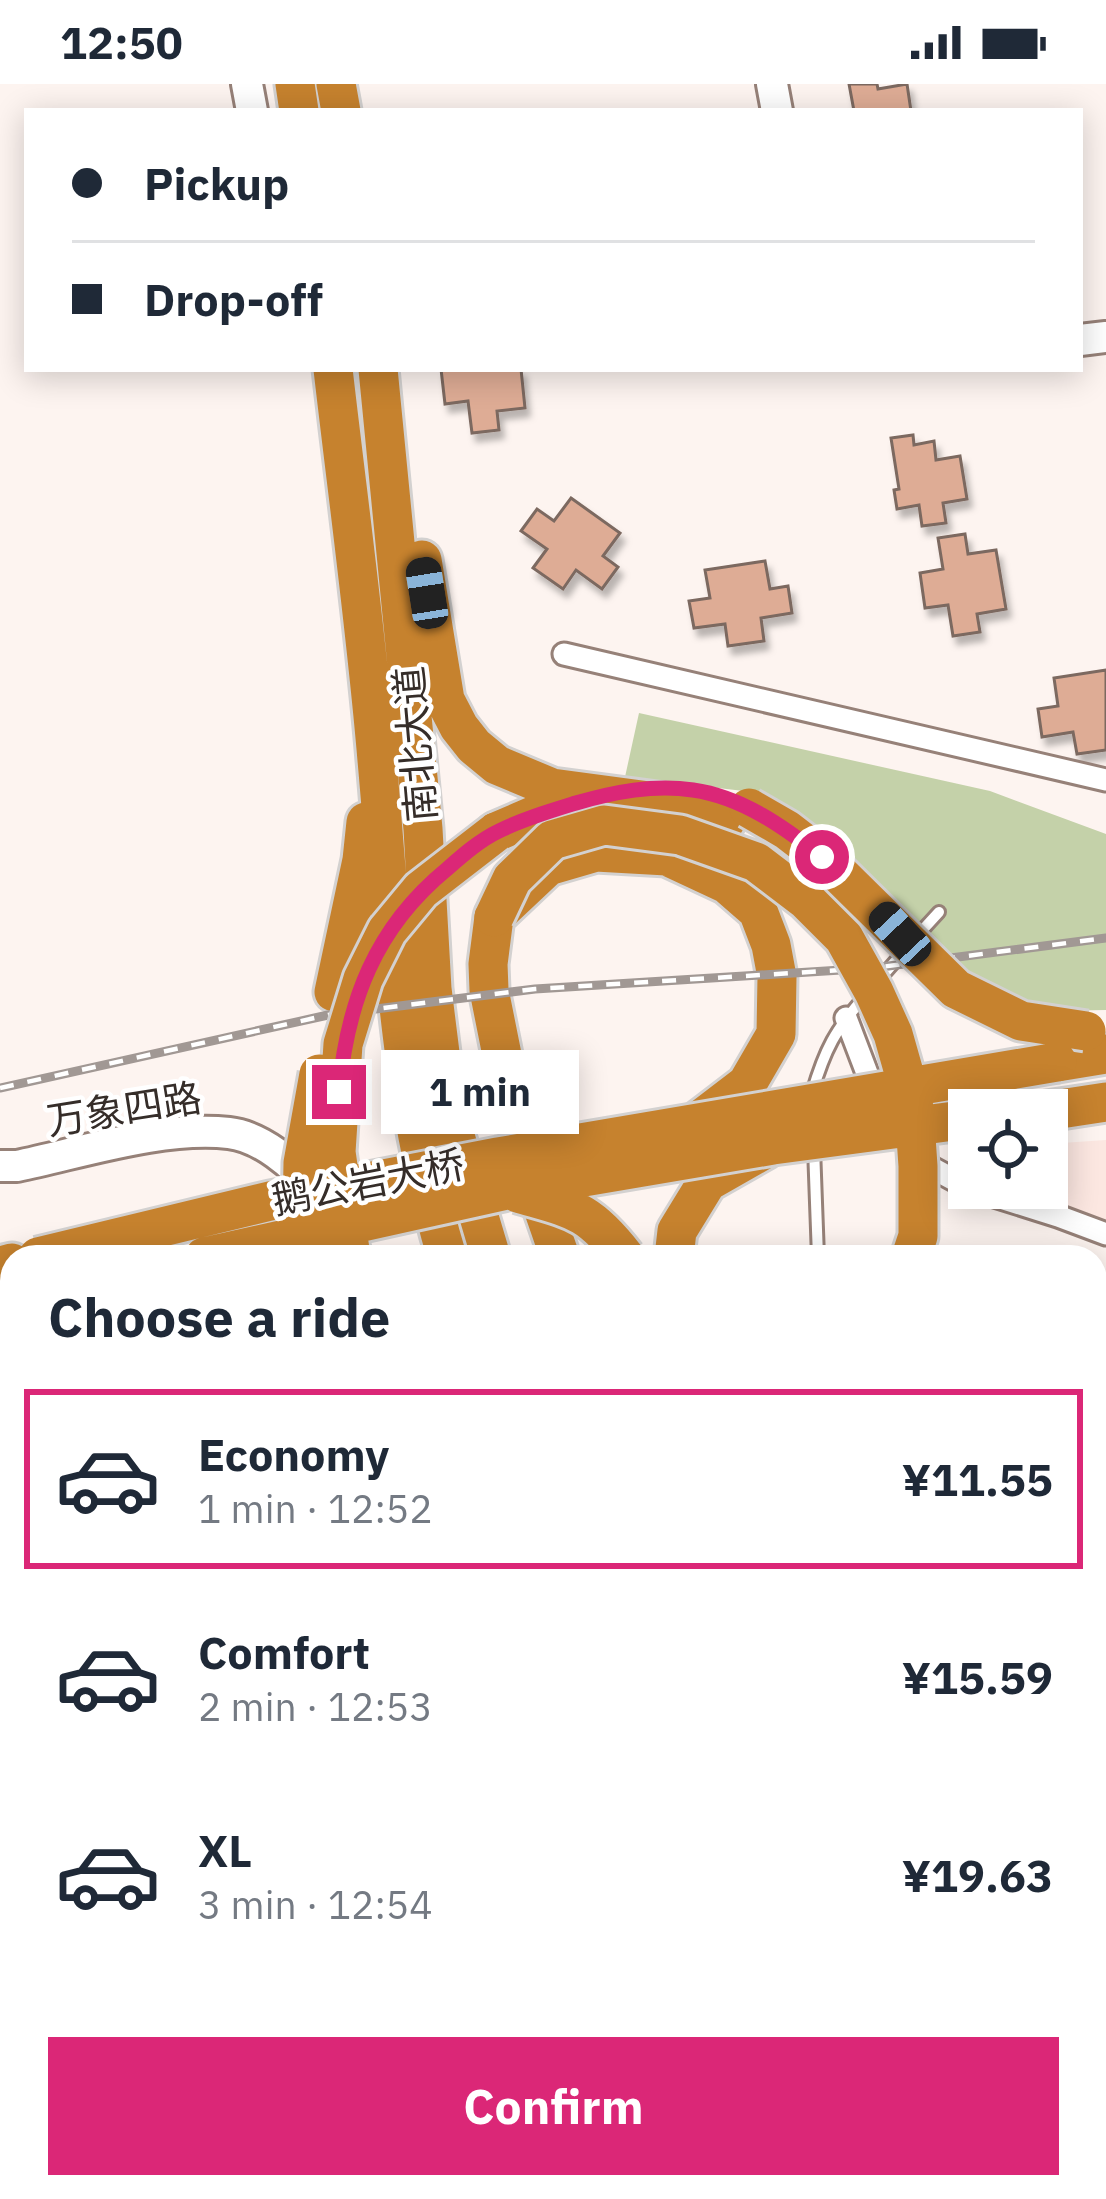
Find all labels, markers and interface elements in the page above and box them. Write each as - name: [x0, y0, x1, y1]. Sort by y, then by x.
- text: 12:50: [60, 13, 183, 71]
- text: Pickup: [144, 154, 289, 212]
- text: Drop-off: [144, 270, 323, 328]
- car: [404, 555, 450, 631]
- street label: 南北大道: [382, 664, 447, 824]
- route start: [795, 830, 849, 884]
- car: [862, 895, 938, 973]
- callout: 1 min: [381, 1050, 579, 1134]
- route end: [312, 1065, 366, 1119]
- text: 1 min: [429, 1066, 531, 1117]
- street label: 万象四路: [43, 1071, 205, 1146]
- map controls: [948, 1089, 1068, 1209]
- button: locate: [948, 1089, 1068, 1209]
- street label: 鹅公岩大桥: [267, 1138, 468, 1225]
- text: Choose a ride: [48, 1282, 390, 1352]
- icon: car: [54, 1425, 162, 1533]
- text: Economy: [198, 1425, 389, 1483]
- text: ¥11.55: [902, 1450, 1053, 1508]
- text: 1 min · 12:52: [198, 1483, 433, 1534]
- icon: car: [54, 1623, 162, 1731]
- text: Comfort: [198, 1623, 370, 1681]
- text: ¥15.59: [902, 1648, 1053, 1706]
- text: 2 min · 12:53: [198, 1681, 433, 1732]
- icon: car: [54, 1821, 162, 1929]
- text: XL: [198, 1821, 252, 1879]
- text: ¥19.63: [902, 1846, 1053, 1904]
- text: 3 min · 12:54: [198, 1879, 433, 1930]
- button: Confirm: [48, 2037, 1059, 2175]

